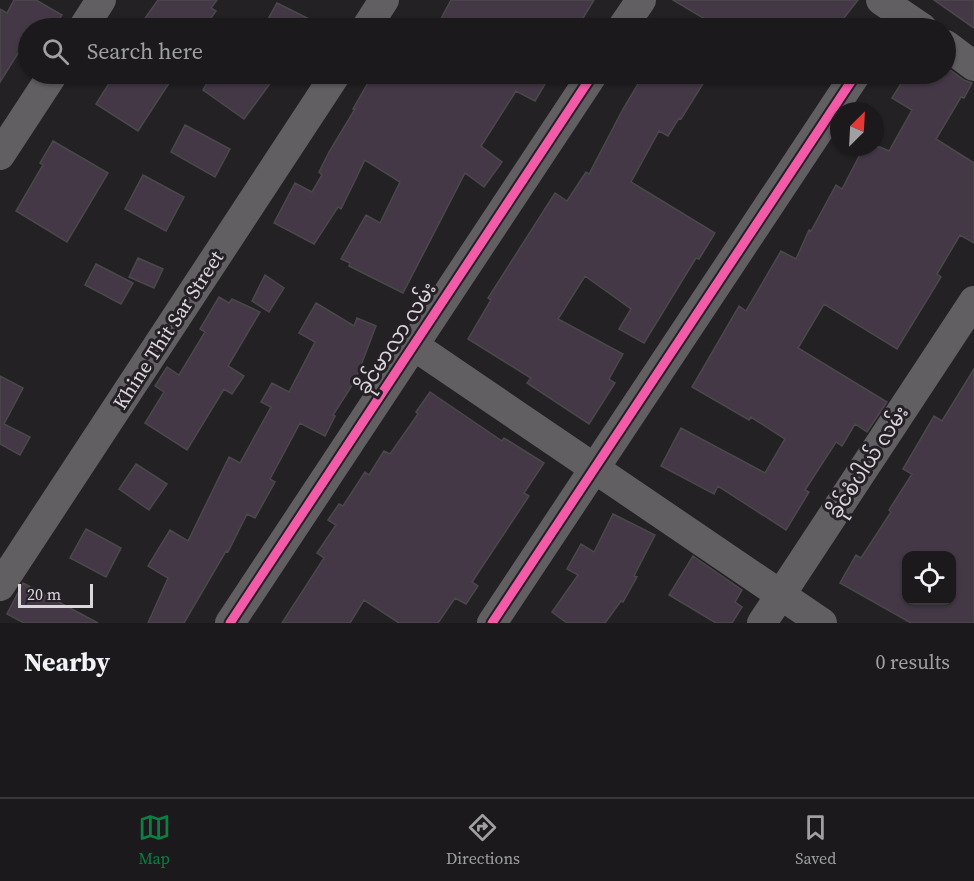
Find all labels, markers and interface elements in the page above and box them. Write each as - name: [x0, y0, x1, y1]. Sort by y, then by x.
- search box: [18, 18, 956, 84]
- icon: search: [39, 35, 72, 68]
- text: Search here: [87, 36, 203, 66]
- north arrow: [830, 102, 884, 156]
- street label: Khine Thit Sar Street: [106, 245, 230, 415]
- street label: ခိုင်မာလာ လမ်း: [349, 277, 445, 401]
- street label: ခိုင်စံပါယ် လမ်း: [821, 400, 917, 525]
- map controls: [902, 551, 956, 605]
- button: locate: [902, 551, 956, 605]
- scale bar: [18, 581, 93, 608]
- text: 20 m: [27, 583, 61, 605]
- text: Nearby: [24, 644, 110, 680]
- text: 0 results: [875, 648, 950, 676]
- tab: Map: [138, 811, 171, 869]
- tab: Directions: [446, 811, 520, 869]
- tab: Saved: [795, 811, 836, 869]

